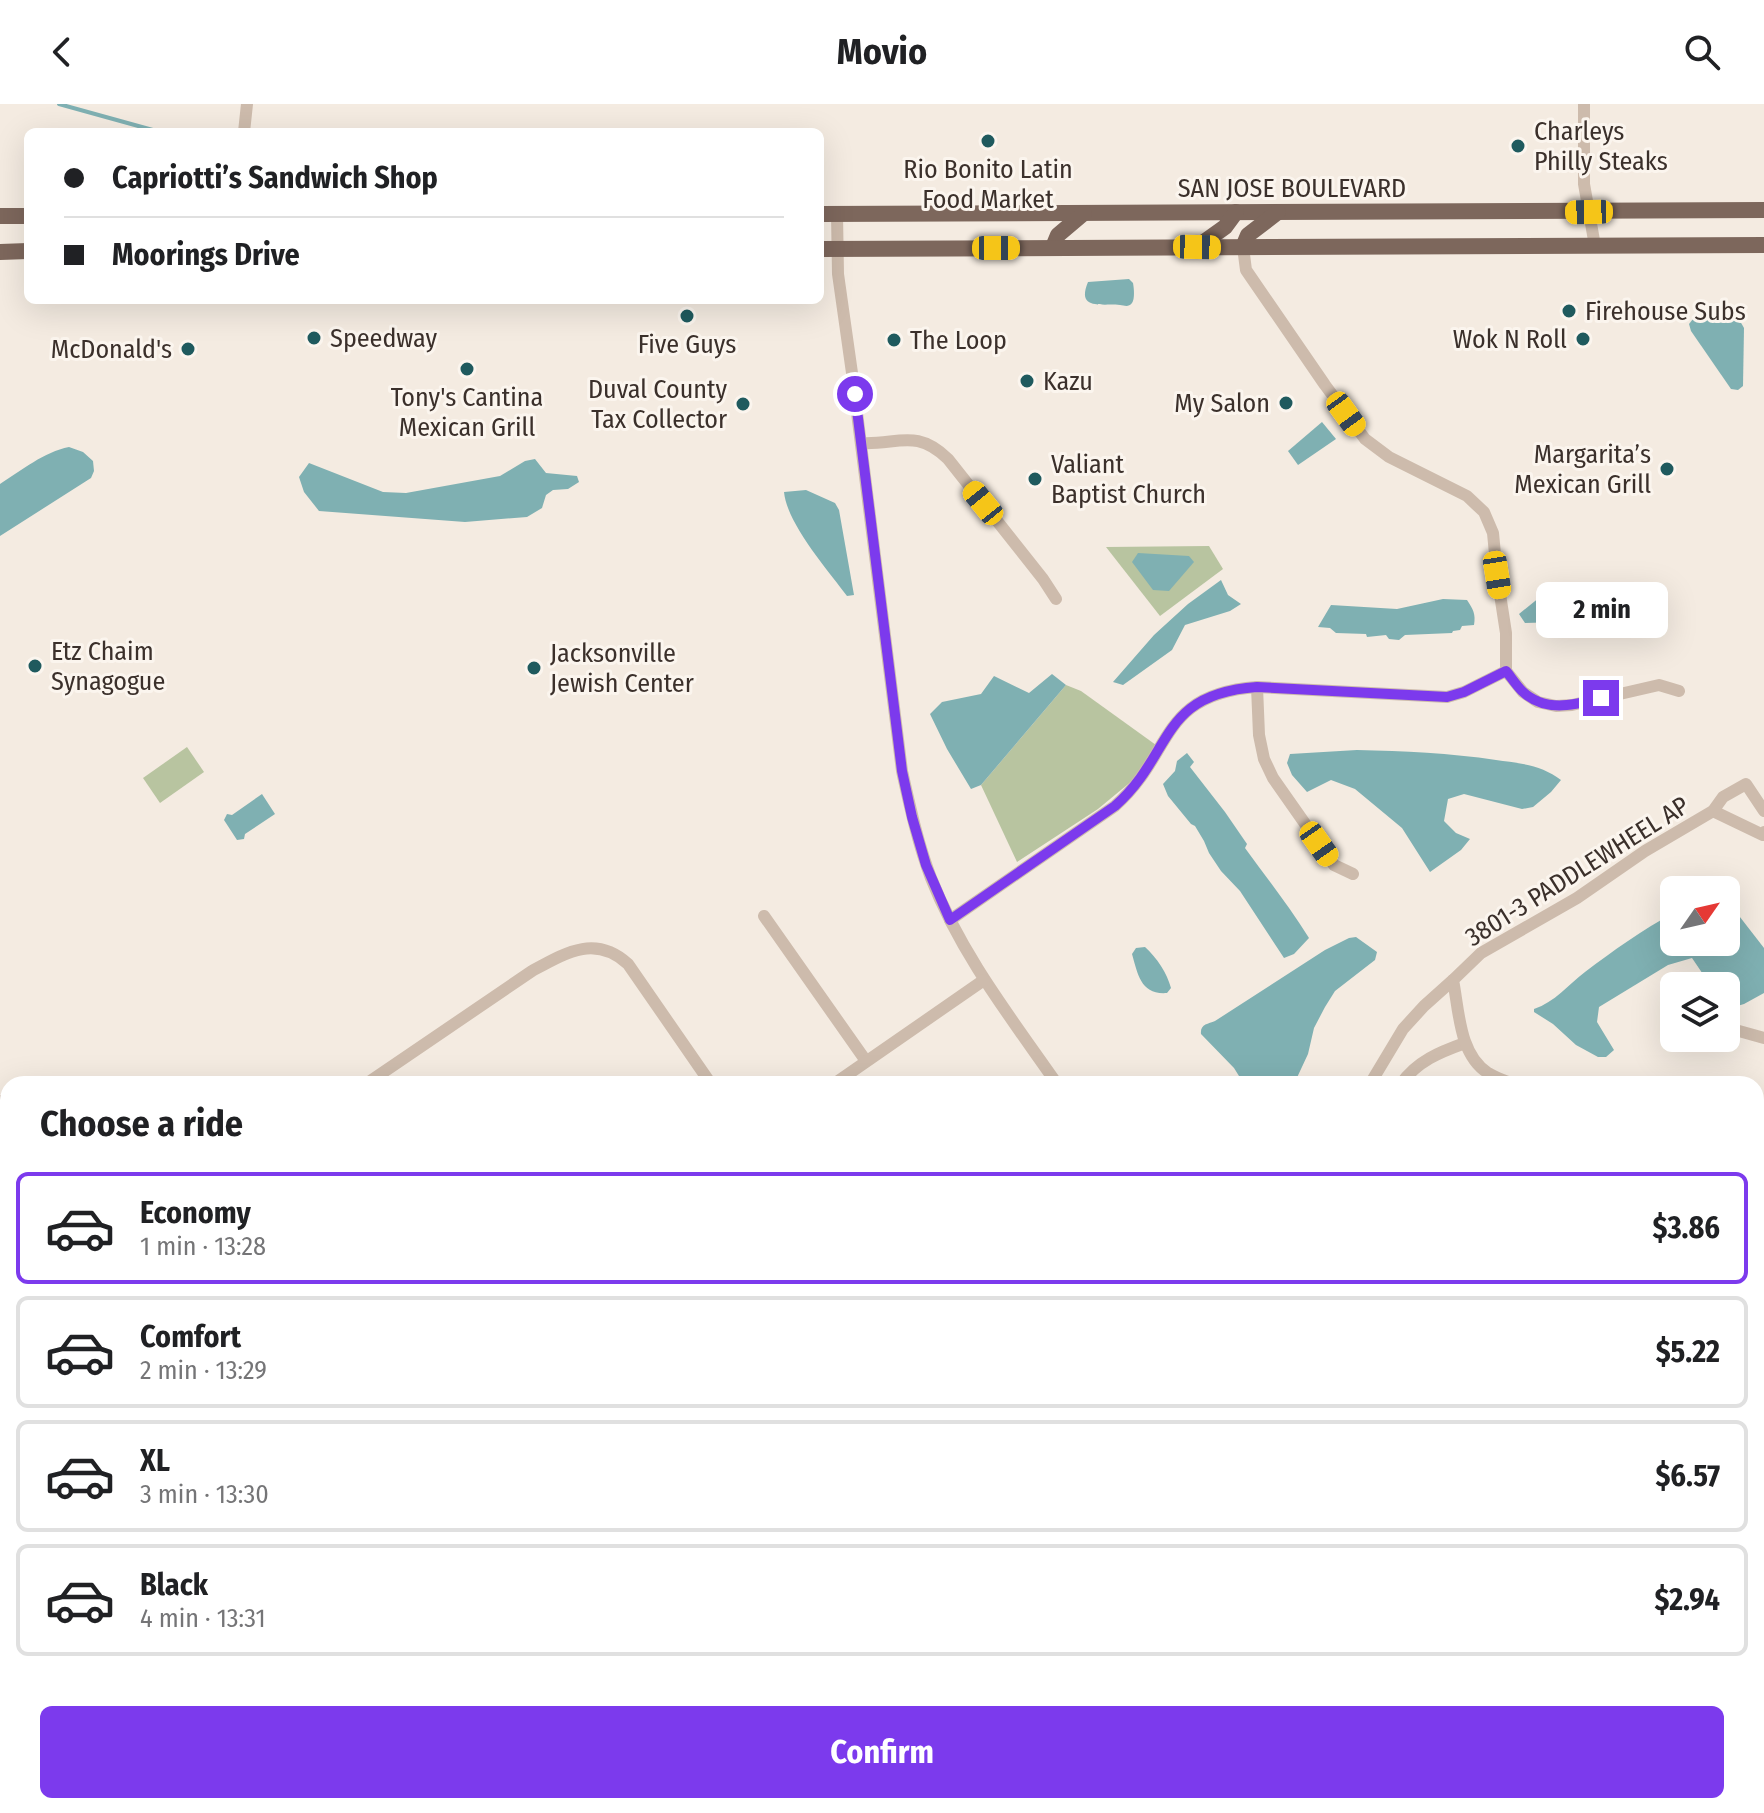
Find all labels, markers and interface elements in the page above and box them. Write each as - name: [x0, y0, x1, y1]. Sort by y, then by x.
- icon: back: [40, 30, 84, 74]
- text: Movio: [837, 30, 927, 74]
- icon: search: [1680, 30, 1724, 74]
- place label: Charleys Philly Steaks: [1534, 116, 1668, 177]
- marker: Rio Bonito Latin Food Market: [979, 132, 997, 150]
- marker: Charleys Philly Steaks: [1509, 137, 1527, 155]
- place label: Rio Bonito Latin Food Market: [903, 154, 1073, 215]
- text: Capriotti’s Sandwich Shop: [112, 160, 438, 196]
- street label: SAN JOSE BOULEVARD: [1178, 173, 1406, 204]
- car: [1565, 200, 1613, 224]
- car: [1173, 235, 1221, 259]
- car: [972, 236, 1020, 260]
- text: Moorings Drive: [112, 237, 300, 273]
- place label: Firehouse Subs: [1585, 296, 1746, 327]
- marker: Firehouse Subs: [1560, 302, 1578, 320]
- marker: Five Guys: [678, 307, 696, 325]
- place label: Speedway: [330, 323, 437, 354]
- place label: Wok N Roll: [1453, 324, 1567, 355]
- place label: The Loop: [910, 325, 1007, 356]
- marker: Speedway: [305, 329, 323, 347]
- place label: Five Guys: [638, 329, 736, 360]
- marker: Wok N Roll: [1574, 330, 1592, 348]
- marker: The Loop: [885, 331, 903, 349]
- place label: McDonald's: [51, 334, 172, 365]
- marker: McDonald's: [179, 340, 197, 358]
- marker: Tony's Cantina Mexican Grill: [458, 360, 476, 378]
- place label: Kazu: [1043, 366, 1093, 397]
- marker: Kazu: [1018, 372, 1036, 390]
- place label: Duval County Tax Collector: [588, 374, 727, 435]
- route start: [837, 376, 873, 412]
- place label: Tony's Cantina Mexican Grill: [391, 382, 543, 443]
- place label: My Salon: [1174, 388, 1270, 419]
- car: [1322, 388, 1370, 440]
- marker: My Salon: [1277, 394, 1295, 412]
- marker: Duval County Tax Collector: [734, 395, 752, 413]
- place label: Margarita’s Mexican Grill: [1514, 439, 1651, 500]
- place label: Valiant Baptist Church: [1051, 449, 1206, 510]
- marker: Margarita’s Mexican Grill: [1658, 460, 1676, 478]
- marker: Valiant Baptist Church: [1026, 470, 1044, 488]
- car: [959, 477, 1007, 529]
- car: [1481, 549, 1513, 601]
- callout: 2 min: [1535, 582, 1667, 638]
- text: 2 min: [1573, 594, 1631, 625]
- place label: Etz Chaim Synagogue: [51, 636, 165, 697]
- place label: Jacksonville Jewish Center: [550, 638, 694, 699]
- marker: Etz Chaim Synagogue: [26, 657, 44, 675]
- marker: Jacksonville Jewish Center: [525, 659, 543, 677]
- route end: [1583, 680, 1619, 716]
- street label: 3801-3 PADDLEWHEEL AP: [1460, 790, 1695, 953]
- car: [1295, 817, 1343, 871]
- north arrow: [1660, 876, 1740, 956]
- map controls: [1660, 876, 1740, 1052]
- button: layers: [1660, 972, 1740, 1052]
- text: Choose a ride: [40, 1102, 243, 1146]
- icon: car: [44, 1192, 116, 1264]
- text: Economy: [140, 1195, 251, 1231]
- text: $3.86: [1652, 1210, 1720, 1246]
- text: 1 min · 13:28: [140, 1231, 266, 1262]
- icon: car: [44, 1316, 116, 1388]
- text: Comfort: [140, 1319, 241, 1355]
- text: $5.22: [1656, 1334, 1720, 1370]
- text: 2 min · 13:29: [140, 1355, 267, 1386]
- icon: car: [44, 1440, 116, 1512]
- text: XL: [140, 1443, 170, 1479]
- text: $6.57: [1655, 1458, 1720, 1494]
- text: 3 min · 13:30: [140, 1479, 269, 1510]
- icon: car: [44, 1564, 116, 1636]
- text: Black: [140, 1567, 208, 1603]
- text: $2.94: [1655, 1582, 1720, 1618]
- text: 4 min · 13:31: [140, 1603, 266, 1634]
- button: Confirm: [40, 1706, 1724, 1798]

